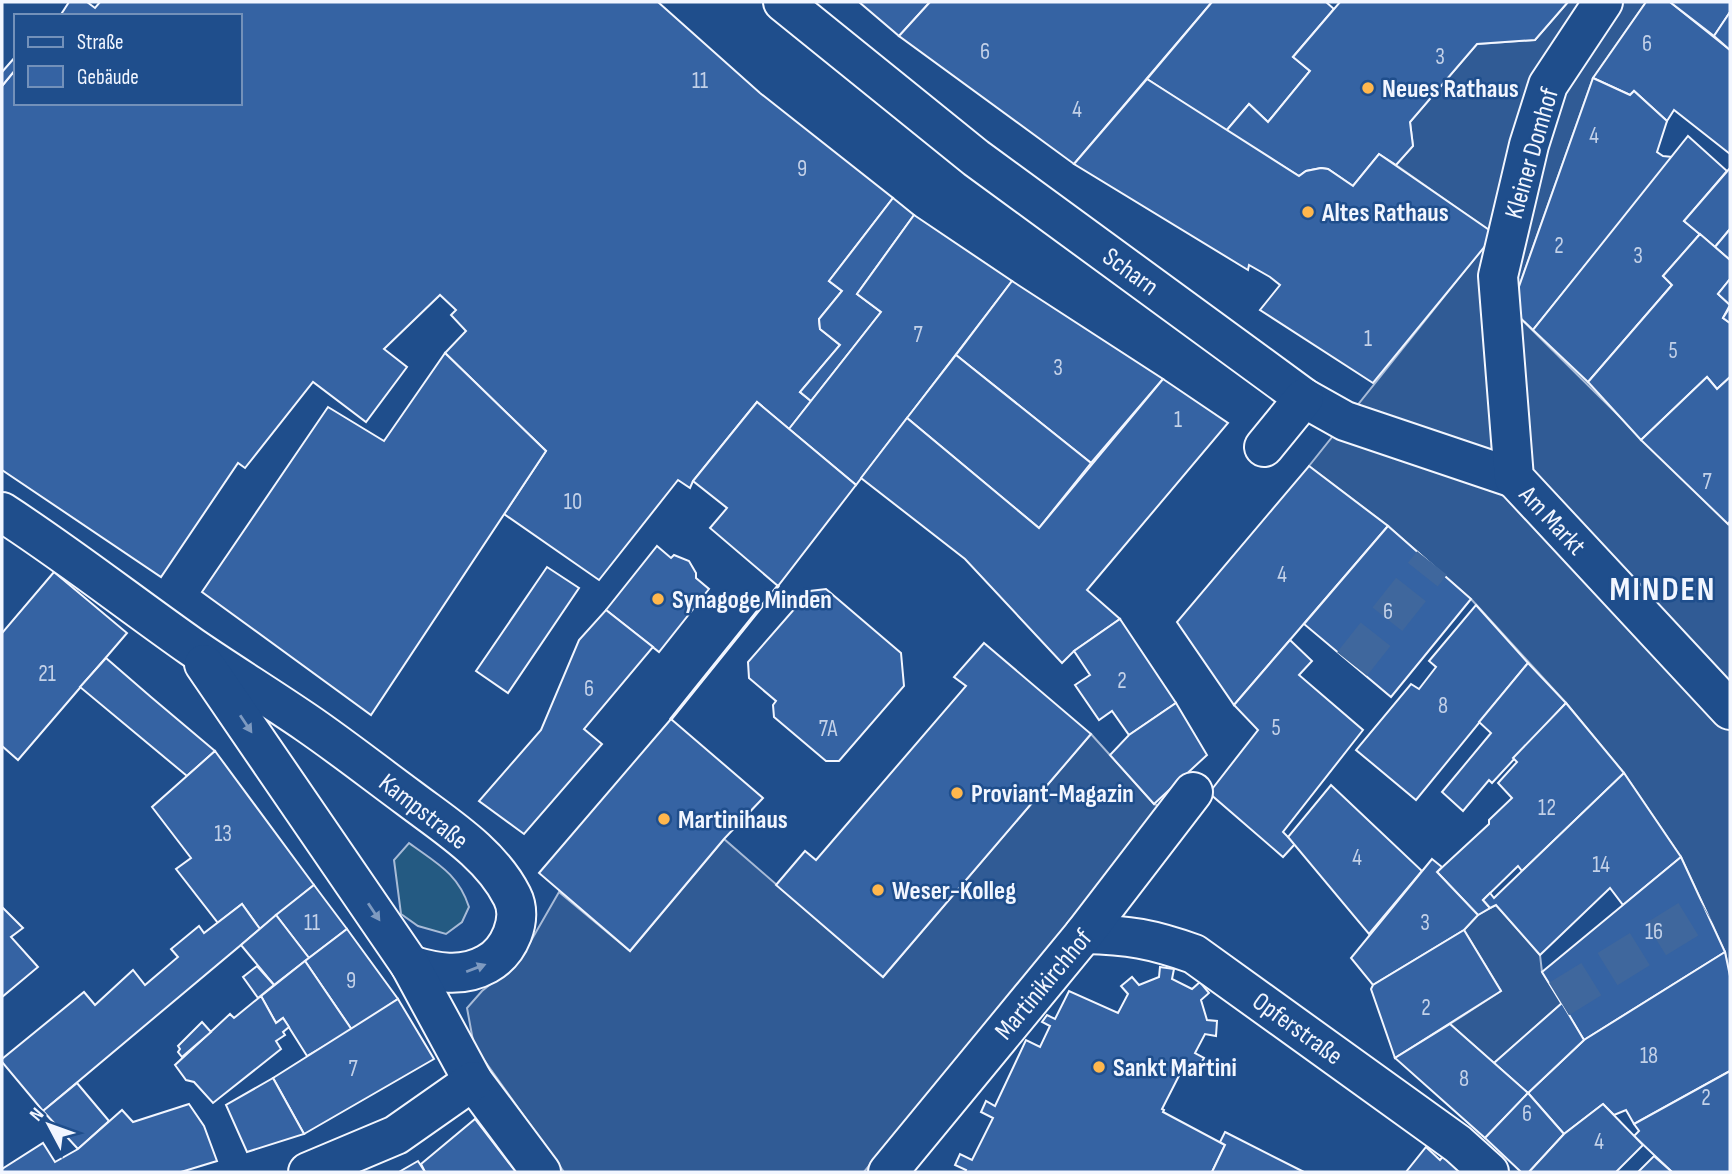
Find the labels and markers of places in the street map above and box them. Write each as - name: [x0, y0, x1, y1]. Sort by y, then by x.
- place label: Neues Rathaus: [1382, 74, 1519, 105]
- marker: Neues Rathaus: [1360, 80, 1376, 96]
- place label: Altes Rathaus: [1321, 198, 1449, 229]
- marker: Altes Rathaus: [1300, 204, 1316, 220]
- place label: Synagoge Minden: [672, 585, 832, 616]
- marker: Synagoge Minden: [650, 591, 666, 607]
- place label: Proviant-Magazin: [971, 779, 1134, 810]
- marker: Proviant-Magazin: [949, 785, 965, 801]
- place label: Martinihaus: [678, 805, 788, 836]
- marker: Martinihaus: [656, 811, 672, 827]
- place label: Weser-Kolleg: [892, 876, 1016, 907]
- marker: Weser-Kolleg: [870, 882, 886, 898]
- place label: Sankt Martini: [1113, 1053, 1237, 1084]
- marker: Sankt Martini: [1091, 1059, 1107, 1075]

